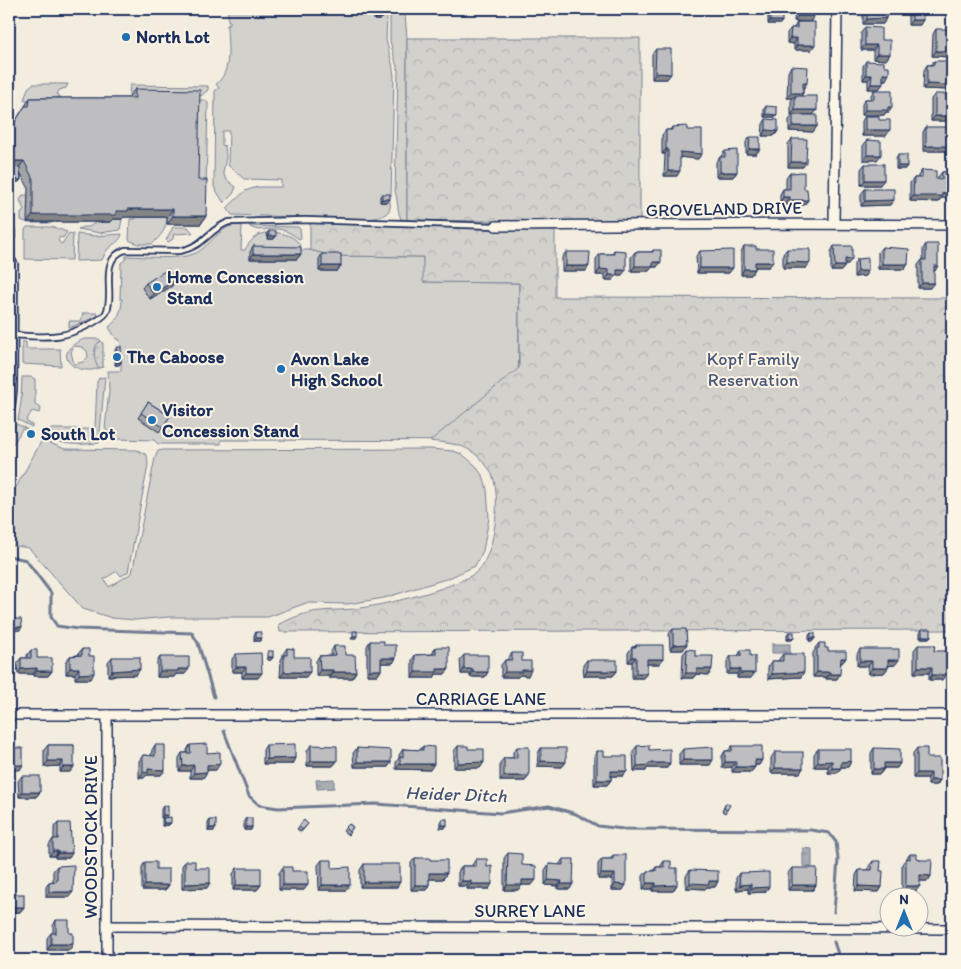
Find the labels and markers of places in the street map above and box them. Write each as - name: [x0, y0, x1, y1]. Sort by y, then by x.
- place label: North Lot: [136, 26, 210, 48]
- marker: North Lot: [120, 31, 132, 43]
- place label: Home Concession Stand: [167, 266, 305, 309]
- marker: Home Concession Stand: [151, 281, 163, 293]
- place label: The Caboose: [126, 346, 225, 368]
- place label: Avon Lake High School: [290, 348, 383, 391]
- marker: The Caboose: [111, 351, 123, 363]
- marker: Avon Lake High School: [275, 363, 287, 375]
- place label: Visitor Concession Stand: [162, 399, 299, 442]
- marker: Visitor Concession Stand: [146, 414, 158, 426]
- place label: South Lot: [41, 423, 115, 445]
- marker: South Lot: [25, 428, 37, 440]

